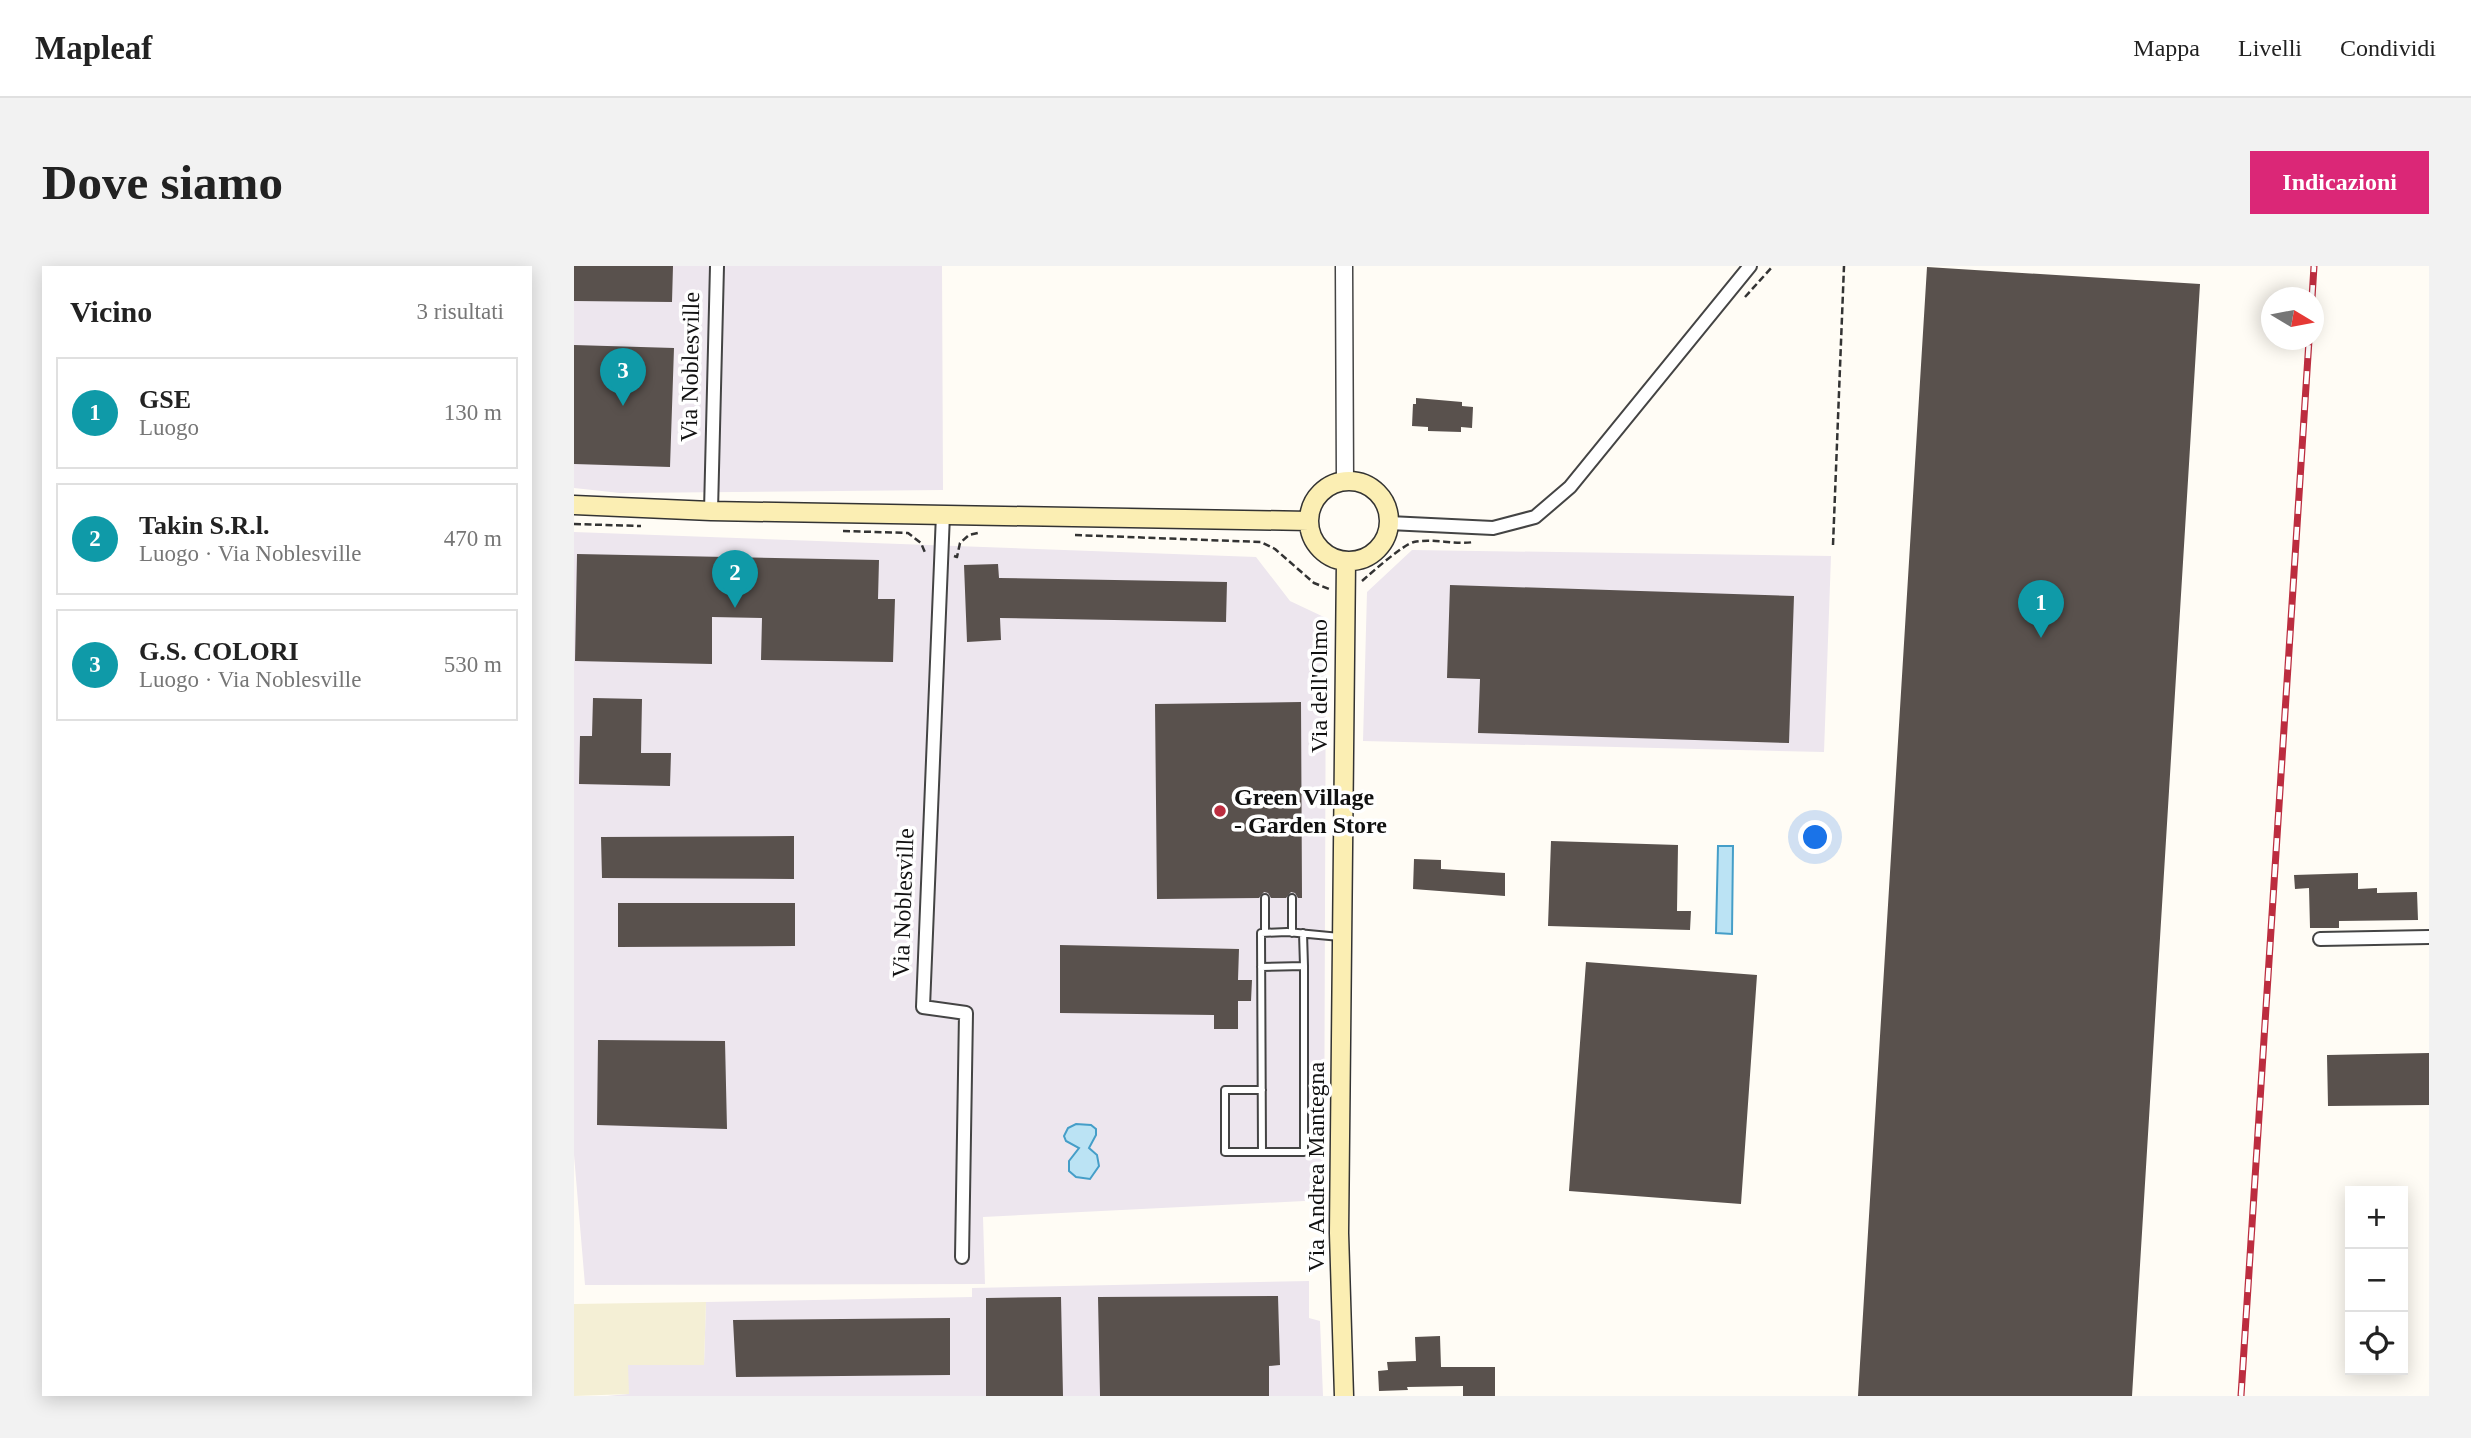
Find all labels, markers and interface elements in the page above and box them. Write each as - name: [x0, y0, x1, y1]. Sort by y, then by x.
- text: Mapleaf: [35, 30, 152, 66]
- text: Mappa: [2133, 35, 2200, 61]
- text: Livelli: [2238, 35, 2302, 61]
- text: Condividi: [2340, 35, 2436, 61]
- button: Indicazioni: [2250, 151, 2429, 214]
- text: Dove siamo: [42, 155, 283, 210]
- north arrow: [2261, 287, 2324, 350]
- street label: Via Noblesville: [676, 292, 704, 442]
- text: Vicino: [70, 295, 152, 328]
- text: 3 risultati: [416, 299, 504, 324]
- pin: 3: [600, 348, 646, 406]
- text: GSE: [139, 385, 191, 414]
- text: 1: [89, 400, 101, 425]
- text: 130 m: [444, 400, 502, 425]
- text: Luogo: [139, 415, 199, 440]
- text: Takin S.R.l.: [139, 511, 270, 540]
- text: 2: [89, 526, 101, 551]
- text: 470 m: [444, 526, 502, 551]
- text: Luogo · Via Noblesville: [139, 541, 361, 566]
- pin: 2: [712, 550, 758, 608]
- pin: 1: [2018, 580, 2064, 638]
- street label: Via dell'Olmo: [1306, 619, 1332, 753]
- text: G.S. COLORI: [139, 637, 299, 666]
- text: 3: [89, 652, 101, 677]
- text: 530 m: [444, 652, 502, 677]
- text: Luogo · Via Noblesville: [139, 667, 361, 692]
- place label: Green Village - Garden Store: [1234, 784, 1387, 838]
- marker: Green Village - Garden Store: [1212, 803, 1228, 819]
- your location: [1798, 820, 1832, 854]
- street label: Via Noblesville: [887, 828, 919, 978]
- street label: Via Andrea Mantegna: [1303, 1061, 1329, 1272]
- map controls: [2345, 1186, 2408, 1375]
- button: +: [2345, 1186, 2408, 1249]
- button: −: [2345, 1249, 2408, 1312]
- button: locate: [2345, 1312, 2408, 1375]

